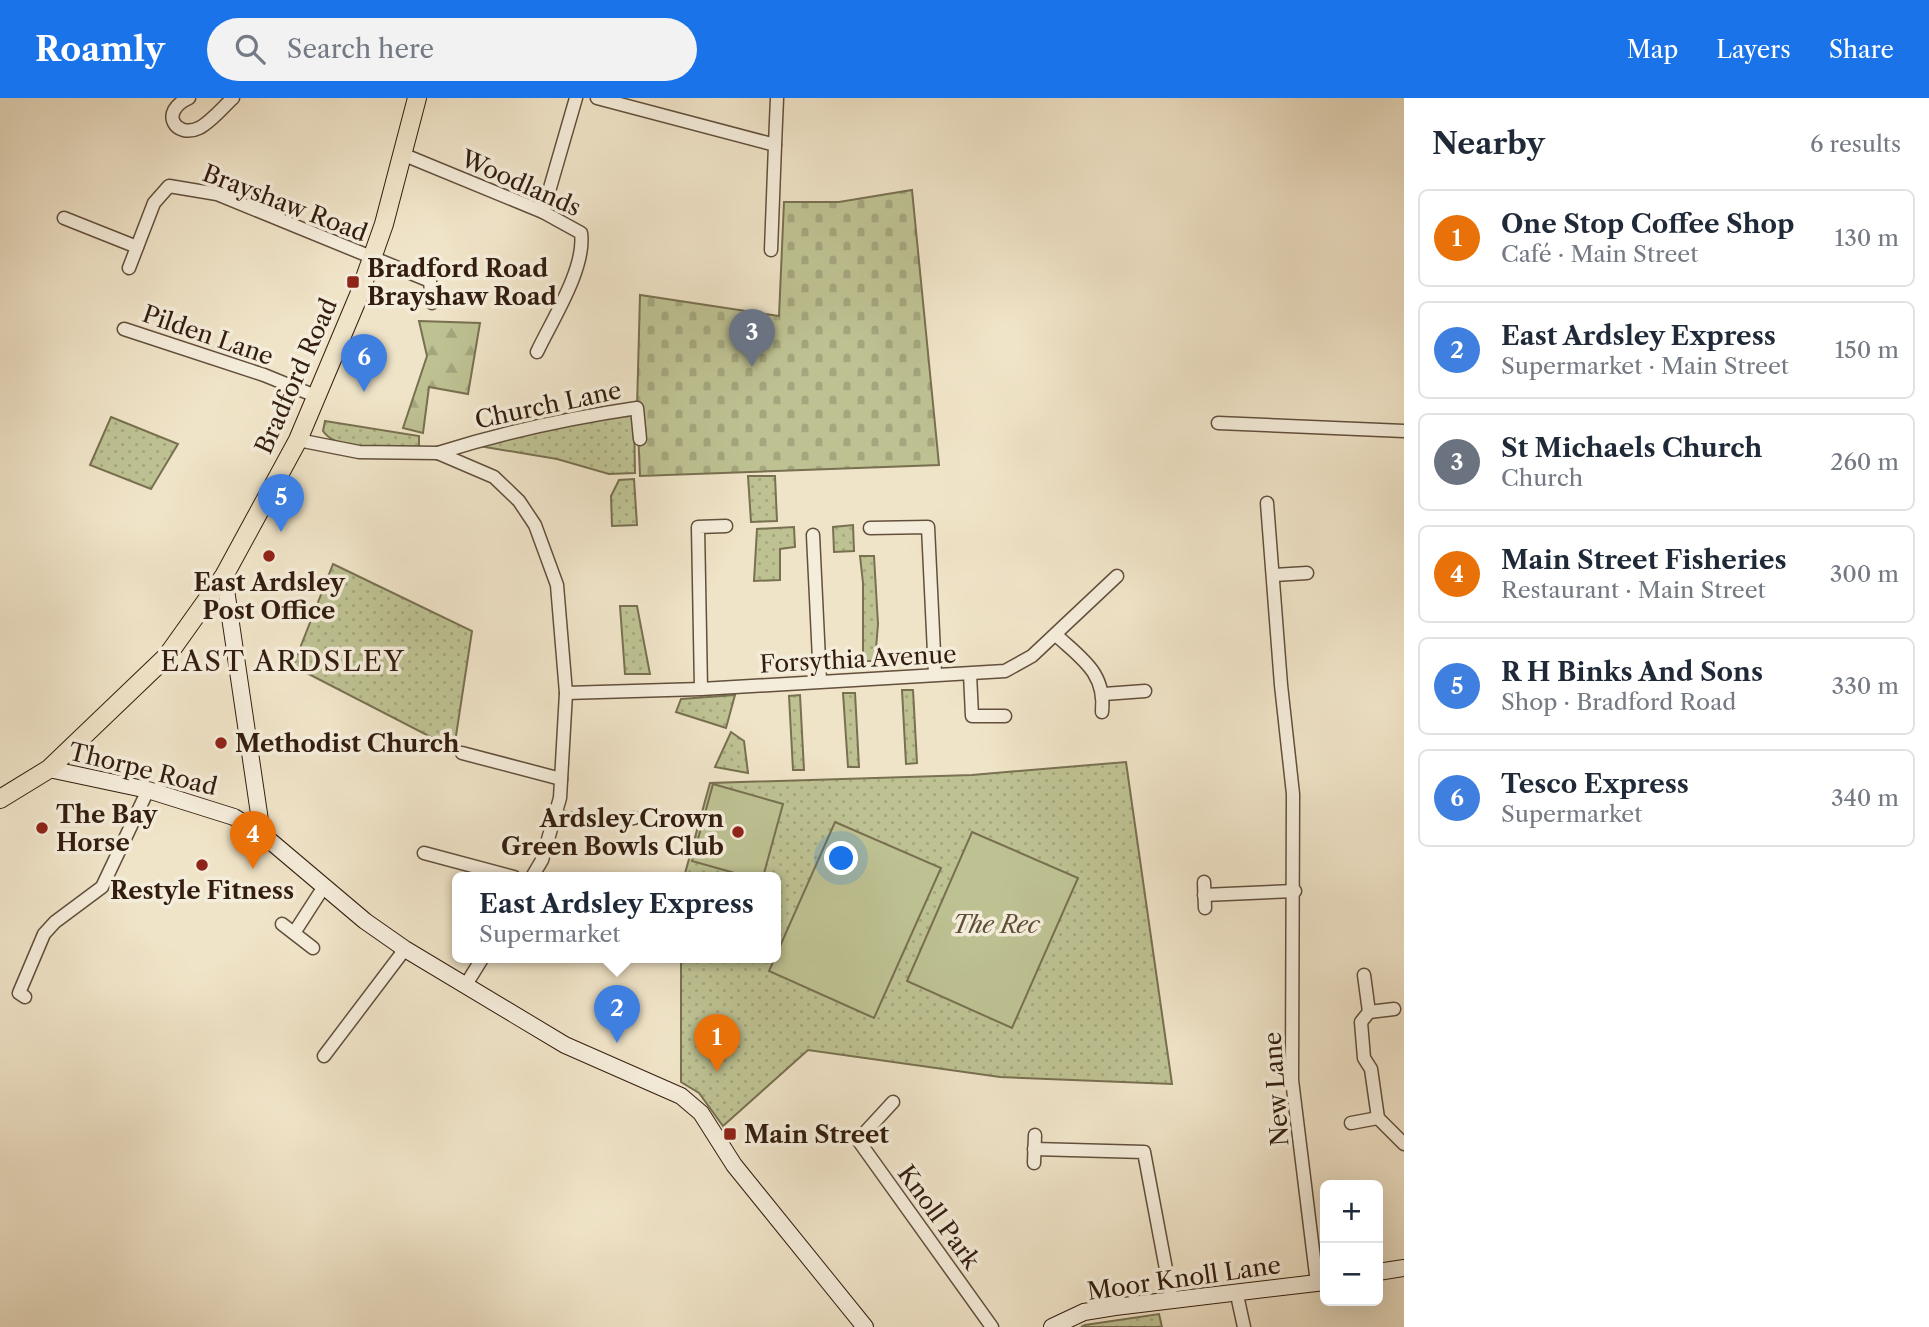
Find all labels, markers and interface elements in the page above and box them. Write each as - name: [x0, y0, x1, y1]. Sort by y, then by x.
- search box: [207, 18, 697, 81]
- text: Roamly: [35, 29, 165, 70]
- icon: search: [231, 30, 269, 68]
- text: Search here: [287, 33, 434, 65]
- text: Map: [1627, 35, 1678, 64]
- text: Layers: [1716, 35, 1791, 64]
- text: Share: [1829, 35, 1894, 64]
- text: Nearby: [1432, 125, 1545, 162]
- text: 6 results: [1810, 130, 1901, 158]
- street label: Woodlands: [456, 143, 585, 222]
- street label: Brayshaw Road: [199, 158, 372, 248]
- text: One Stop Coffee Shop: [1501, 208, 1794, 240]
- text: 1: [1452, 224, 1462, 252]
- text: 130 m: [1835, 224, 1899, 252]
- text: Café · Main Street: [1501, 240, 1698, 268]
- place label: Bradford Road Brayshaw Road: [367, 254, 557, 311]
- marker: Bradford Road Brayshaw Road: [345, 274, 361, 290]
- street label: Bradford Road: [249, 293, 343, 458]
- street label: Pilden Lane: [139, 299, 277, 371]
- pin: 3: [729, 309, 775, 367]
- text: East Ardsley Express: [1501, 320, 1776, 352]
- pin: 6: [341, 334, 387, 392]
- text: 2: [1450, 336, 1464, 364]
- text: 150 m: [1835, 336, 1899, 364]
- text: Supermarket · Main Street: [1501, 352, 1789, 380]
- street label: Church Lane: [472, 375, 624, 435]
- text: St Michaels Church: [1501, 432, 1762, 464]
- text: 3: [1451, 448, 1464, 476]
- text: 260 m: [1830, 448, 1899, 476]
- text: Church: [1501, 464, 1583, 492]
- pin: 5: [258, 474, 304, 532]
- text: Main Street Fisheries: [1501, 544, 1786, 576]
- marker: East Ardsley Post Office: [261, 548, 277, 564]
- text: 4: [1450, 560, 1464, 588]
- text: 300 m: [1830, 560, 1899, 588]
- place label: East Ardsley Post Office: [193, 568, 346, 625]
- text: Restaurant · Main Street: [1501, 576, 1766, 604]
- street label: Forsythia Avenue: [759, 639, 957, 679]
- district label: EAST ARDSLEY: [160, 644, 406, 678]
- text: R H Binks And Sons: [1501, 656, 1763, 688]
- text: 5: [1451, 672, 1463, 700]
- text: 330 m: [1832, 672, 1899, 700]
- text: Shop · Bradford Road: [1501, 688, 1736, 716]
- place label: Methodist Church: [235, 729, 460, 758]
- marker: Methodist Church: [213, 735, 229, 751]
- street label: Thorpe Road: [66, 737, 221, 802]
- text: Tesco Express: [1501, 768, 1689, 800]
- text: 6: [1450, 784, 1464, 812]
- text: 340 m: [1831, 784, 1899, 812]
- place label: The Bay Horse: [56, 800, 159, 857]
- text: Supermarket: [1501, 800, 1642, 828]
- place label: Ardsley Crown Green Bowls Club: [501, 804, 725, 861]
- pin: 4: [230, 811, 276, 869]
- marker: The Bay Horse: [34, 820, 50, 836]
- marker: Ardsley Crown Green Bowls Club: [730, 824, 746, 840]
- your location: [824, 841, 858, 875]
- marker: Restyle Fitness: [194, 857, 210, 873]
- popup: [452, 872, 781, 963]
- place label: Restyle Fitness: [110, 876, 294, 905]
- text: East Ardsley Express: [479, 888, 754, 920]
- park label: The Rec: [952, 910, 1041, 939]
- text: Supermarket: [479, 920, 620, 948]
- pin: 2: [594, 985, 640, 1043]
- pin: 1: [694, 1014, 740, 1072]
- street label: New Lane: [1258, 1031, 1294, 1147]
- place label: Main Street: [744, 1120, 889, 1149]
- marker: Main Street: [722, 1126, 738, 1142]
- street label: Knoll Park: [892, 1159, 987, 1275]
- map controls: [1320, 1180, 1383, 1306]
- button: +: [1320, 1180, 1383, 1243]
- button: −: [1320, 1243, 1383, 1306]
- street label: Moor Knoll Lane: [1085, 1250, 1283, 1306]

